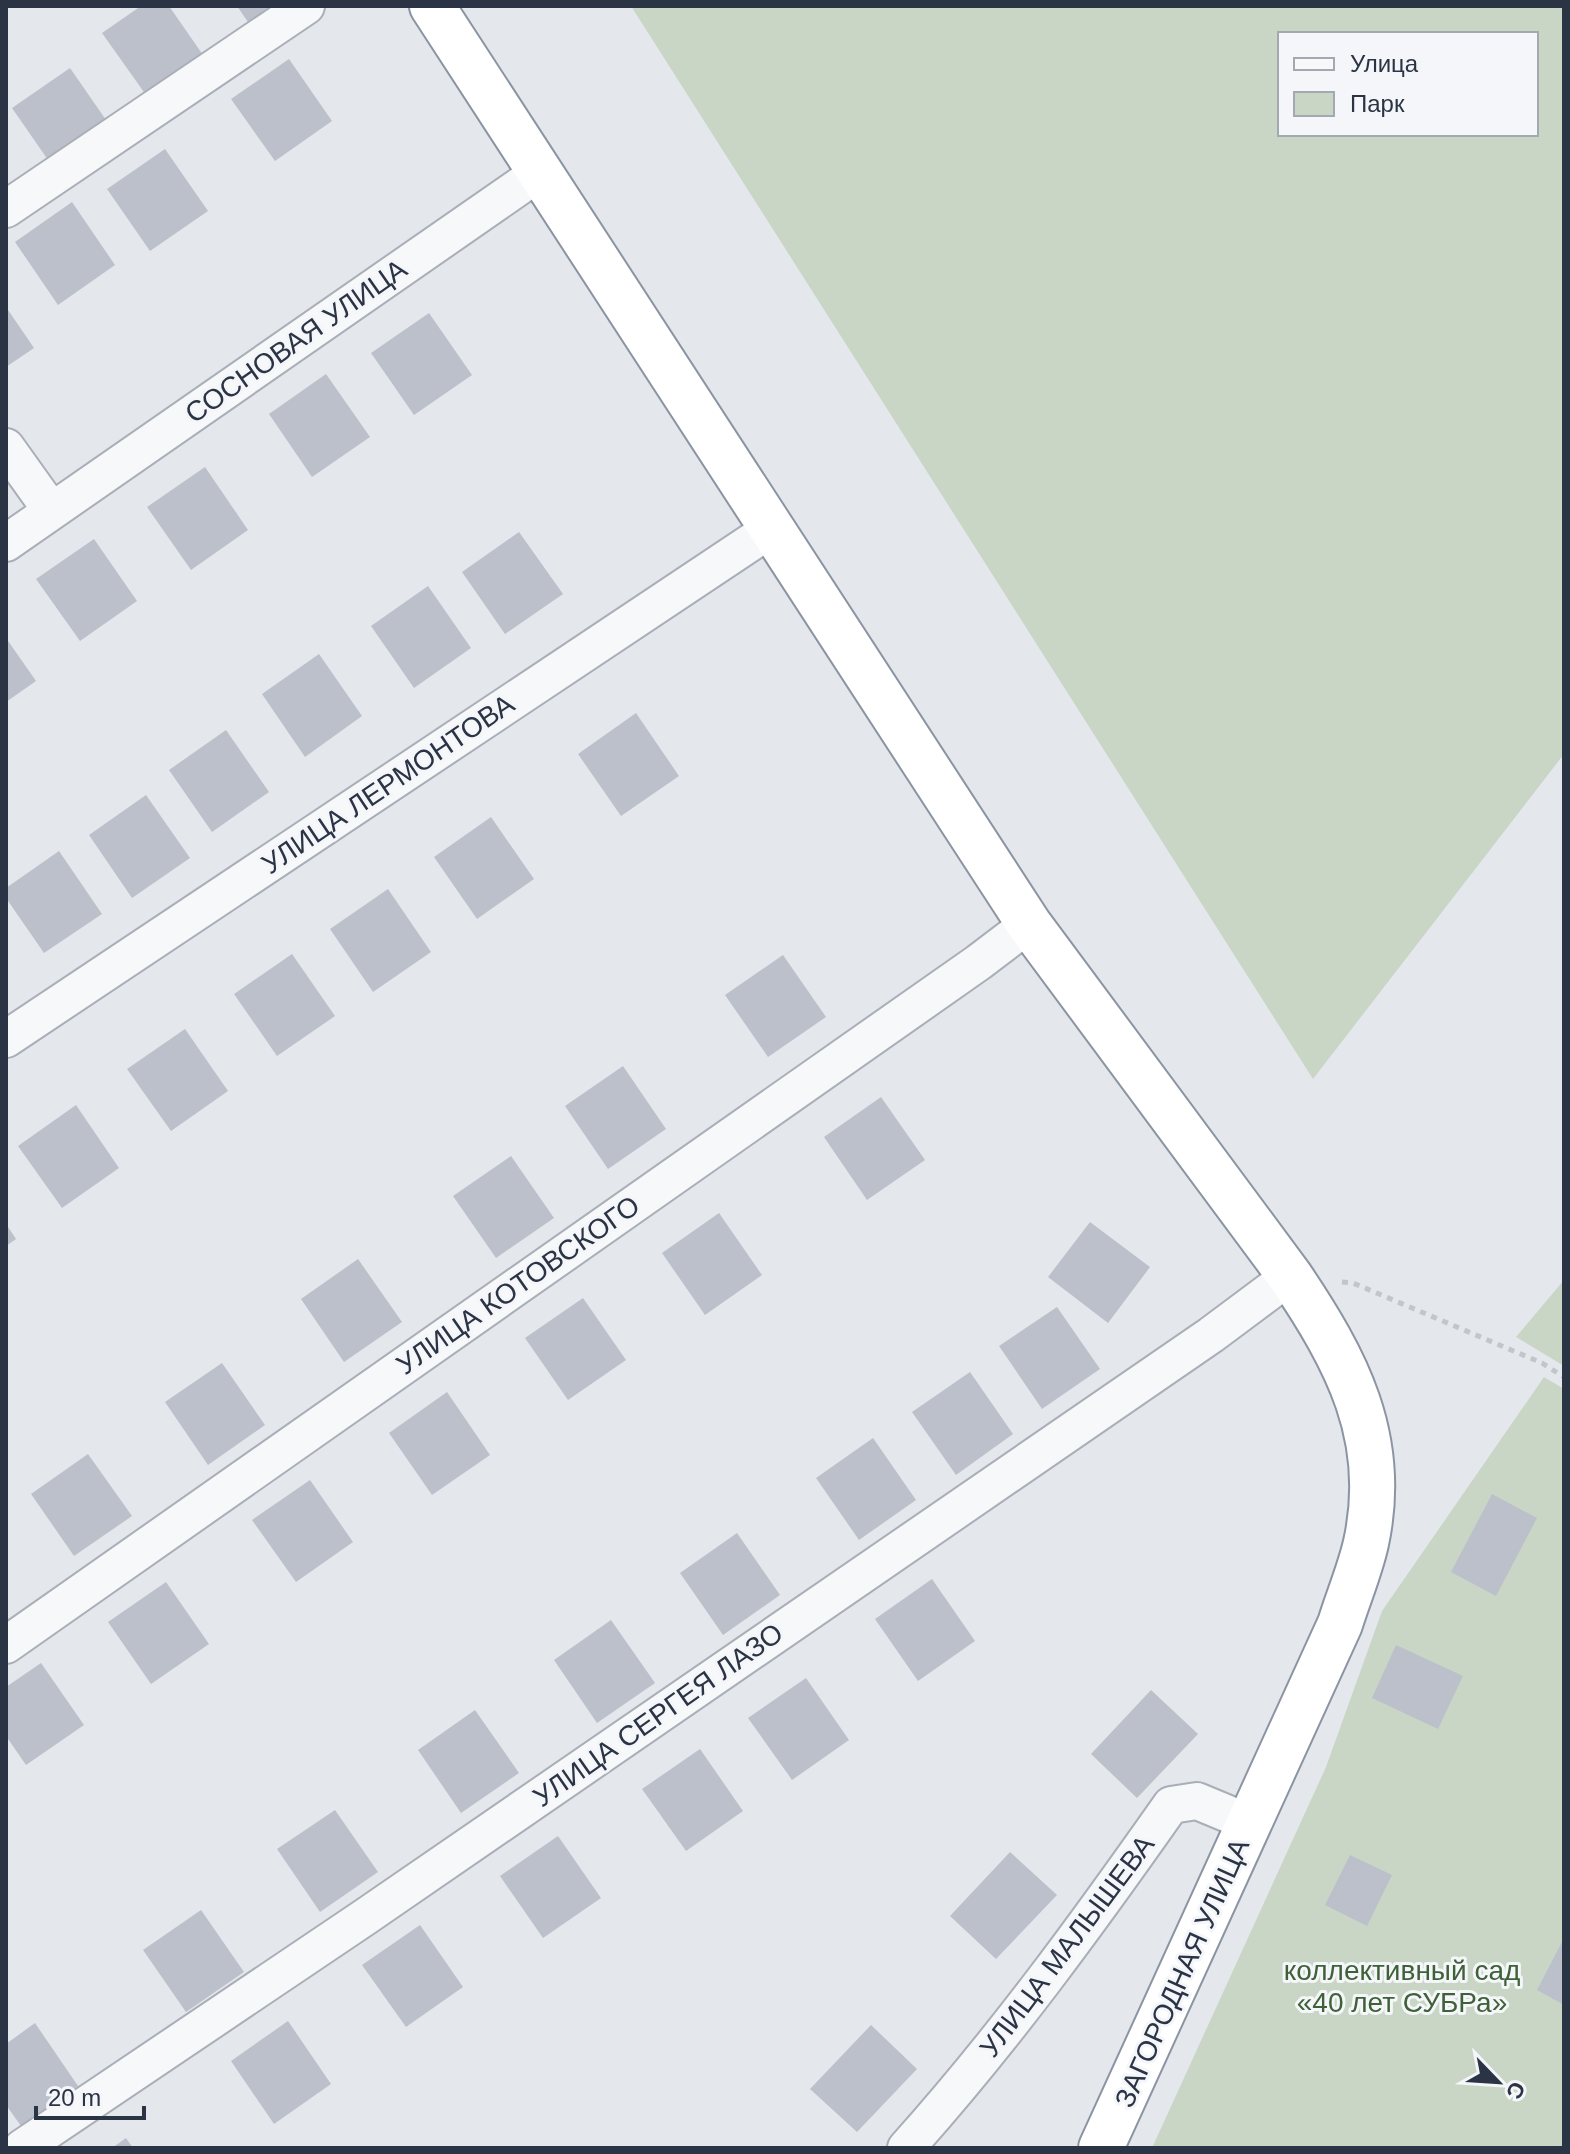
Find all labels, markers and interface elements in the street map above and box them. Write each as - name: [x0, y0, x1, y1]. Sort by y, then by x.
- legend: [1278, 32, 1538, 136]
- text: Улица: [1350, 50, 1419, 77]
- text: Парк: [1350, 90, 1405, 117]
- street label: СОСНОВАЯ УЛИЦА: [179, 253, 413, 429]
- street label: УЛИЦА ЛЕРМОНТОВА: [256, 688, 520, 880]
- street label: УЛИЦА КОТОВСКОГО: [391, 1189, 645, 1381]
- street label: УЛИЦА СЕРГЕЯ ЛАЗО: [527, 1617, 789, 1813]
- street label: УЛИЦА МАЛЫШЕВА: [974, 1829, 1161, 2063]
- street label: ЗАГОРОДНАЯ УЛИЦА: [1109, 1834, 1255, 2112]
- park label: коллективный сад «40 лет СУБРа»: [1284, 1955, 1520, 2018]
- north arrow: [1458, 2042, 1538, 2122]
- scale bar: [36, 2070, 144, 2120]
- text: С: [1501, 2078, 1530, 2103]
- text: 20 m: [48, 2084, 101, 2111]

